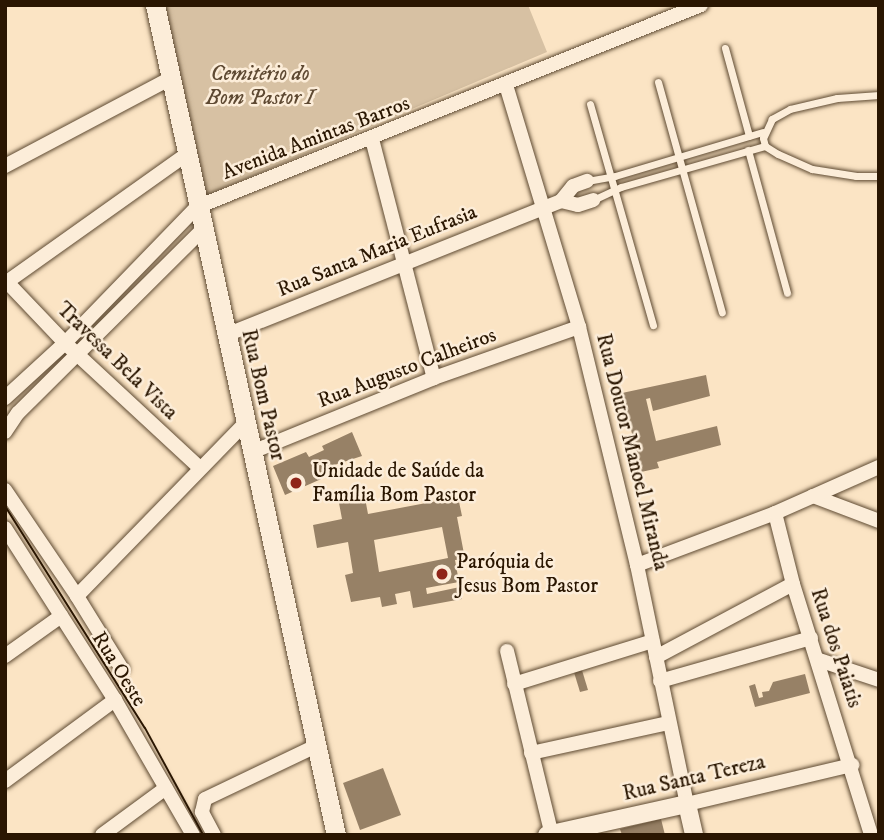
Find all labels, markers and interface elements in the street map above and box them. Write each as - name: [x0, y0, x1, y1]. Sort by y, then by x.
- park label: Cemitério do Bom Pastor I: [206, 61, 314, 111]
- street label: Avenida Amintas Barros: [219, 91, 413, 185]
- street label: Rua Santa Maria Eufrasia: [274, 199, 480, 303]
- street label: Travessa Bela Vista: [51, 297, 183, 425]
- street label: Rua Augusto Calheiros: [314, 322, 500, 414]
- street label: Rua Bom Pastor: [236, 327, 290, 463]
- street label: Rua Doutor Manoel Miranda: [590, 331, 674, 573]
- place label: Unidade de Saúde da Família Bom Pastor: [312, 458, 484, 508]
- marker: Unidade de Saúde da Família Bom Pastor: [286, 473, 306, 493]
- place label: Paróquia de Jesus Bom Pastor: [456, 549, 598, 599]
- marker: Paróquia de Jesus Bom Pastor: [434, 566, 450, 582]
- street label: Rua dos Paiatis: [805, 585, 867, 711]
- street label: Rua Oeste: [86, 627, 152, 711]
- street label: Rua Santa Tereza: [620, 749, 768, 807]

